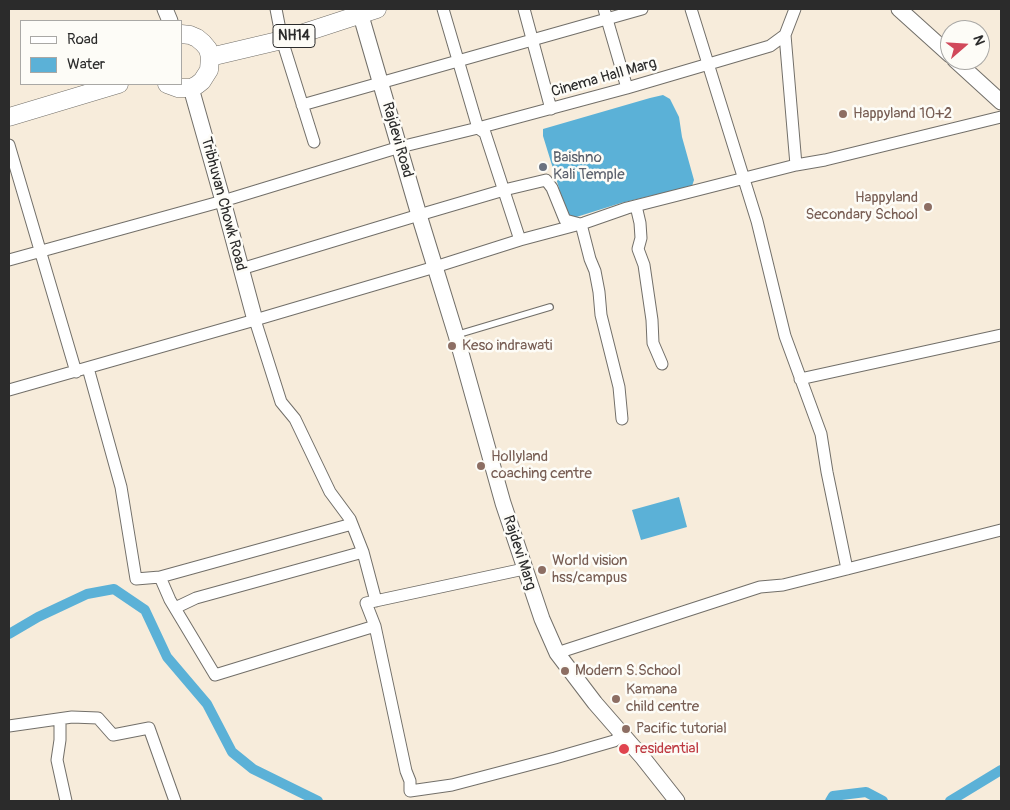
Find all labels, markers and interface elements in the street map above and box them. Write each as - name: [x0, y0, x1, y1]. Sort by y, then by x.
- legend: [20, 20, 182, 85]
- north arrow: [940, 20, 990, 70]
- road number: NH14: [273, 24, 315, 48]
- text: Road: [67, 30, 98, 49]
- text: N: [969, 33, 988, 48]
- street label: Cinema Hall Marg: [549, 54, 659, 102]
- text: Water: [67, 55, 105, 74]
- street label: Rajdevi Road: [378, 100, 416, 180]
- place label: Happyland 10+2: [853, 105, 952, 123]
- marker: Happyland 10+2: [837, 108, 849, 120]
- street label: Tribhuvan Chowk Road: [196, 135, 250, 273]
- place label: Baishno Kali Temple: [553, 149, 625, 184]
- marker: Baishno Kali Temple: [537, 161, 549, 173]
- place label: Happyland Secondary School: [805, 189, 918, 224]
- marker: Happyland Secondary School: [922, 201, 934, 213]
- place label: Keso indrawati: [462, 337, 553, 355]
- marker: Keso indrawati: [446, 340, 458, 352]
- place label: Hollyland coaching centre: [491, 448, 592, 483]
- marker: Hollyland coaching centre: [475, 460, 487, 472]
- street label: Rajdevi Marg: [498, 513, 540, 593]
- place label: World vision hss/campus: [552, 552, 628, 587]
- marker: World vision hss/campus: [536, 564, 548, 576]
- place label: Modern S.School: [575, 662, 681, 680]
- marker: Modern S.School: [559, 665, 571, 677]
- place label: Kamana child centre: [626, 681, 699, 716]
- marker: Kamana child centre: [610, 693, 622, 705]
- place label: Pacific tutorial: [636, 720, 727, 738]
- marker: Pacific tutorial: [620, 723, 632, 735]
- place label: residential: [635, 740, 699, 758]
- marker: residential: [617, 742, 631, 756]

